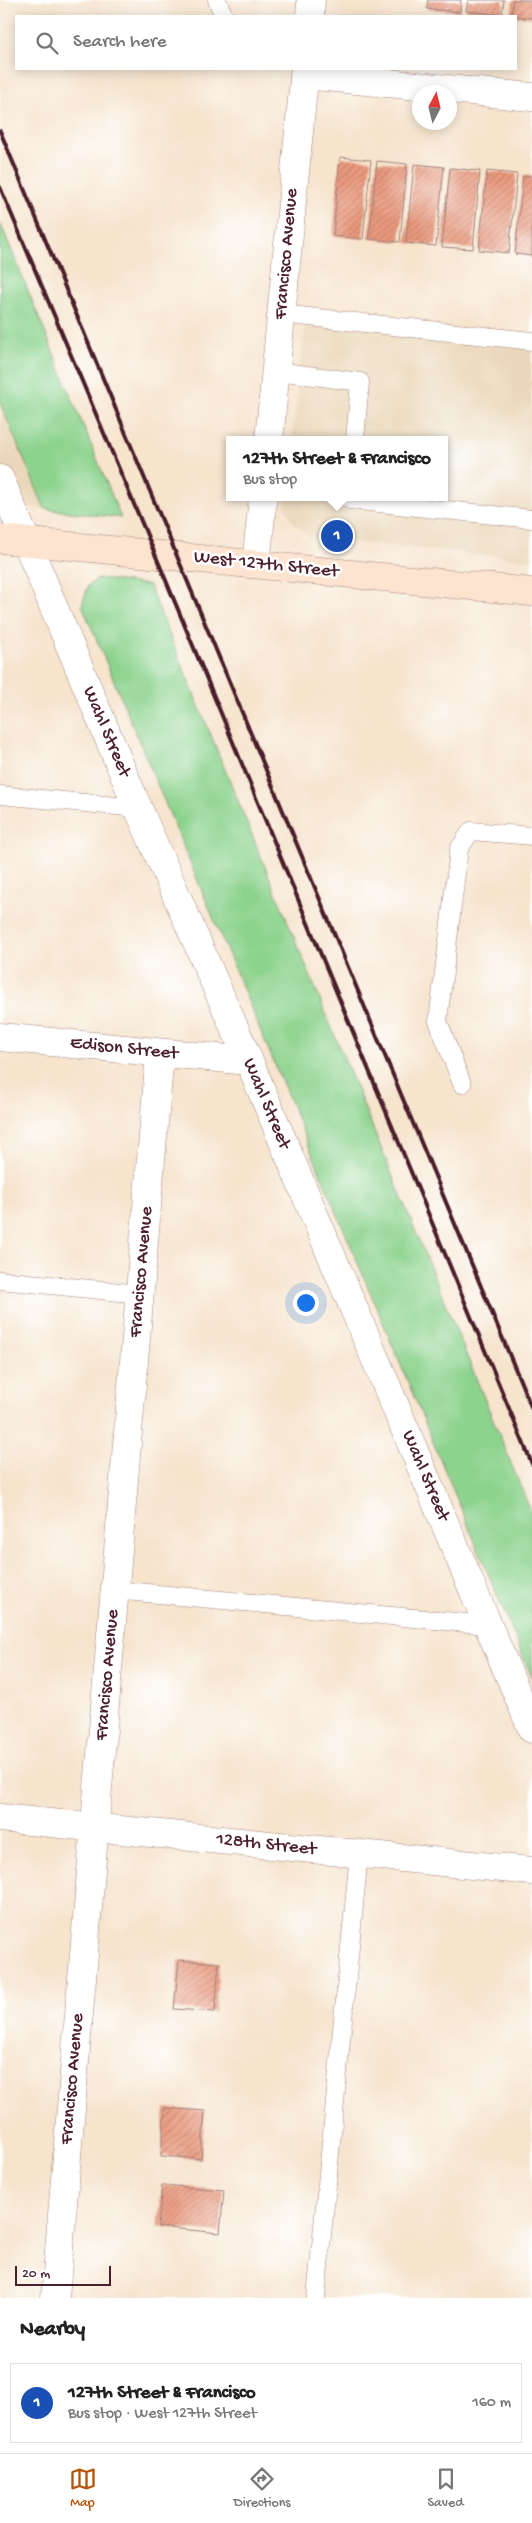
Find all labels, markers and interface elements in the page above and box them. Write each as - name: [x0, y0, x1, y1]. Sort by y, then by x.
- search box: [15, 15, 517, 70]
- icon: search: [33, 29, 61, 57]
- text: Search here: [73, 31, 167, 54]
- north arrow: [412, 85, 457, 130]
- street label: Francisco Avenue: [270, 187, 304, 322]
- popup: [226, 436, 448, 501]
- text: 127th Street & Francisco: [243, 448, 431, 471]
- text: Bus stop: [243, 471, 297, 490]
- pin: 1: [321, 517, 353, 555]
- street label: West 127th Street: [193, 546, 342, 584]
- street label: Wahl Street: [77, 683, 136, 783]
- street label: Edison Street: [69, 1032, 181, 1066]
- street label: Wahl Street: [237, 1055, 296, 1155]
- street label: Francisco Avenue: [125, 1205, 159, 1340]
- your location: [293, 1290, 319, 1316]
- street label: Wahl Street: [396, 1427, 455, 1527]
- street label: Francisco Avenue: [91, 1608, 125, 1743]
- street label: 128th Street: [214, 1828, 319, 1862]
- street label: Francisco Avenue: [56, 2012, 90, 2147]
- scale bar: [15, 2263, 111, 2286]
- text: 20 m: [22, 2266, 50, 2283]
- text: Nearby: [20, 2318, 85, 2343]
- text: 127th Street & Francisco: [68, 2382, 256, 2405]
- text: 1: [34, 2394, 40, 2413]
- text: 160 m: [472, 2394, 511, 2413]
- text: Bus stop · West 127th Street: [68, 2405, 257, 2424]
- tab: Map: [69, 2465, 97, 2512]
- tab: Directions: [234, 2465, 291, 2512]
- tab: Saved: [428, 2465, 463, 2512]

